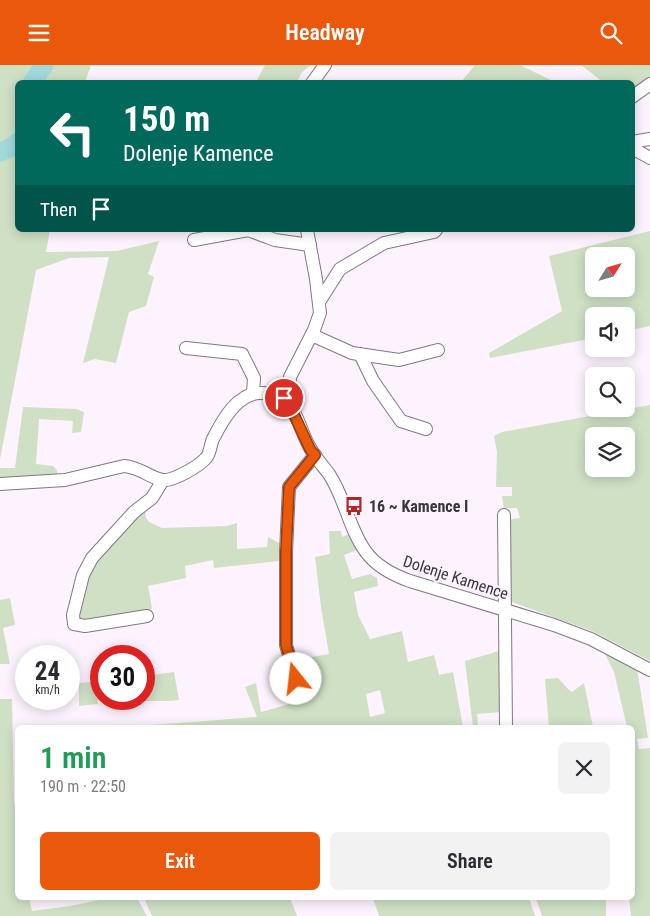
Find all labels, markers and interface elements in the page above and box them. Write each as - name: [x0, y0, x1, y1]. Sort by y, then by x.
- icon: menu: [25, 19, 53, 47]
- icon: search: [597, 19, 625, 47]
- text: Headway: [285, 20, 365, 45]
- text: 150 m: [123, 99, 210, 140]
- icon: left: [40, 100, 105, 165]
- text: Dolenje Kamence: [123, 141, 273, 166]
- icon: arrive: [87, 195, 115, 223]
- text: Then: [40, 198, 77, 221]
- north arrow: [585, 247, 635, 297]
- map controls: [585, 247, 635, 477]
- button: sound: [585, 307, 635, 357]
- button: search: [585, 367, 635, 417]
- pin: [263, 377, 305, 419]
- icon: arrive: [270, 384, 298, 412]
- button: layers: [585, 427, 635, 477]
- bus stop icon: 16 ~ Kamence I: [343, 495, 365, 517]
- place label: 16 ~ Kamence I: [369, 497, 468, 516]
- street label: Dolenje Kamence: [401, 552, 511, 603]
- speed limit sign: 30: [90, 645, 155, 710]
- position arrow: [269, 652, 321, 704]
- text: 24: [35, 657, 60, 686]
- text: km/h: [35, 683, 60, 697]
- text: 1 min: [40, 740, 106, 775]
- button: close: [558, 742, 610, 794]
- text: 190 m · 22:50: [40, 777, 126, 796]
- button: Exit: [40, 832, 320, 890]
- button: Share: [330, 832, 610, 890]

